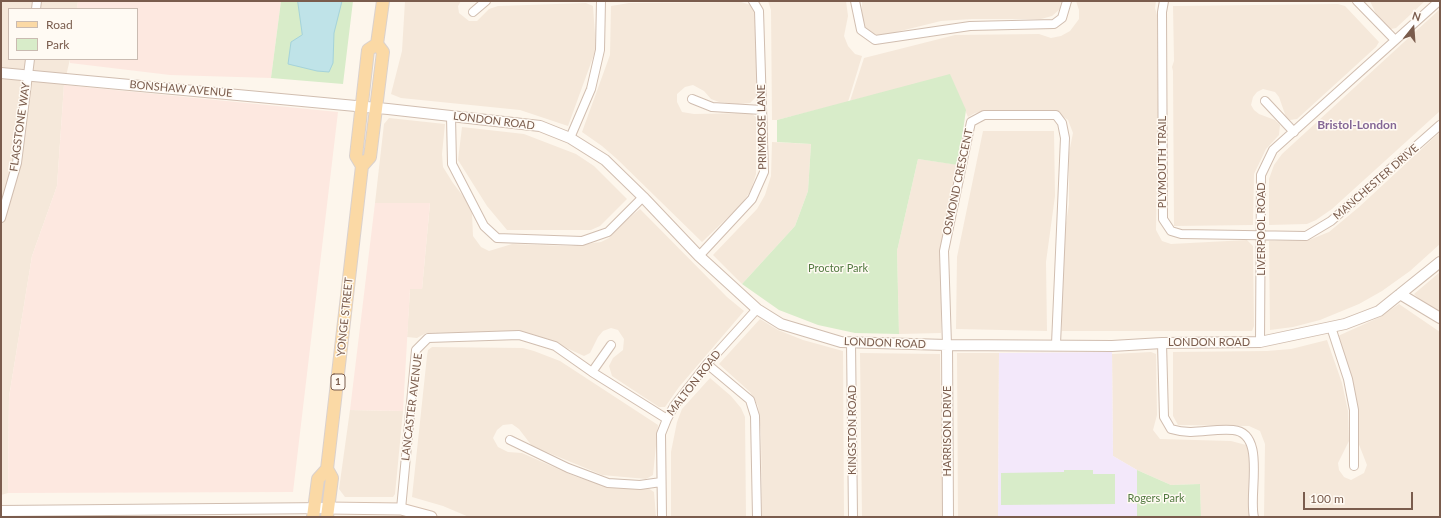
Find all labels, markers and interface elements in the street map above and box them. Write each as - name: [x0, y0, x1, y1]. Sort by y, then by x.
- legend: [8, 8, 138, 60]
- north arrow: [1393, 8, 1433, 48]
- text: N: [1411, 9, 1423, 24]
- text: Road: [46, 17, 73, 32]
- text: Park: [46, 37, 69, 52]
- street label: BONSHAW AVENUE: [129, 78, 233, 100]
- street label: FLAGSTONE WAY: [7, 81, 33, 173]
- street label: PRIMROSE LANE: [755, 84, 769, 170]
- street label: LONDON ROAD: [452, 109, 536, 133]
- street label: PLYMOUTH TRAIL: [1155, 116, 1169, 208]
- district label: Bristol-London: [1317, 118, 1397, 132]
- street label: OSMOND CRESCENT: [940, 128, 976, 236]
- street label: MANCHESTER DRIVE: [1331, 141, 1421, 223]
- street label: LIVERPOOL ROAD: [1254, 182, 1268, 276]
- park label: Proctor Park: [808, 261, 868, 275]
- street label: YONGE STREET: [334, 277, 356, 357]
- street label: LONDON ROAD: [844, 335, 926, 351]
- street label: LONDON ROAD: [1168, 335, 1250, 349]
- street label: MALTON ROAD: [664, 348, 724, 418]
- street label: LANCASTER AVENUE: [399, 352, 425, 462]
- road number: 1: [331, 374, 345, 390]
- street label: KINGSTON ROAD: [845, 385, 859, 475]
- street label: HARRISON DRIVE: [940, 386, 954, 476]
- scale bar: [1305, 484, 1415, 510]
- park label: Rogers Park: [1127, 491, 1185, 505]
- text: 100 m: [1310, 491, 1344, 506]

